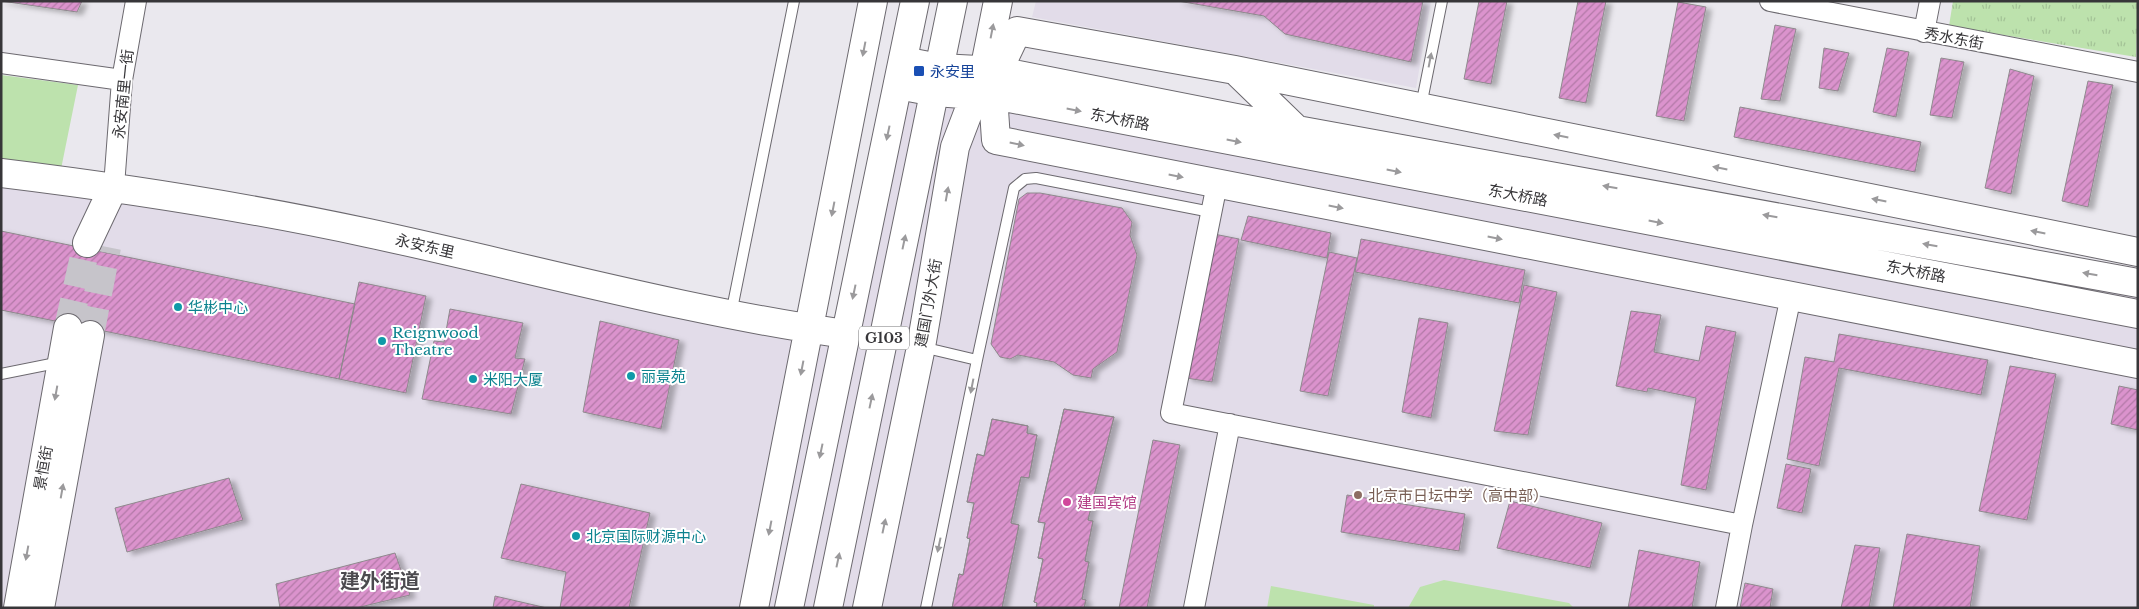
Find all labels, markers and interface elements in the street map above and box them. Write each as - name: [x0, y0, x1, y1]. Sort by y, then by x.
- one-way arrow: [988, 23, 996, 39]
- street label: 秀水东街: [1923, 23, 1985, 53]
- one-way arrow: [859, 42, 867, 58]
- street label: 永安南里一街: [109, 48, 137, 140]
- one-way arrow: [1427, 51, 1435, 67]
- place label: 永安里: [930, 62, 975, 81]
- marker: 永安里: [912, 64, 926, 78]
- street label: 东大桥路: [1089, 104, 1151, 134]
- one-way arrow: [1067, 106, 1082, 114]
- one-way arrow: [883, 125, 891, 141]
- one-way arrow: [1552, 131, 1568, 139]
- one-way arrow: [1226, 137, 1242, 145]
- one-way arrow: [1009, 140, 1024, 148]
- one-way arrow: [1711, 163, 1727, 171]
- one-way arrow: [1386, 168, 1402, 176]
- one-way arrow: [1169, 172, 1185, 180]
- street label: 东大桥路: [1487, 180, 1549, 210]
- one-way arrow: [1603, 183, 1618, 191]
- one-way arrow: [943, 186, 951, 202]
- one-way arrow: [1871, 195, 1887, 203]
- one-way arrow: [828, 201, 836, 217]
- one-way arrow: [1328, 203, 1343, 211]
- one-way arrow: [1762, 212, 1778, 220]
- one-way arrow: [1649, 218, 1665, 226]
- one-way arrow: [2030, 227, 2046, 235]
- street label: 永安东里: [394, 230, 456, 262]
- one-way arrow: [900, 234, 908, 249]
- one-way arrow: [1487, 235, 1503, 243]
- one-way arrow: [1922, 241, 1938, 249]
- street label: 东大桥路: [1885, 256, 1947, 286]
- street label: 建国门外大街: [911, 257, 945, 349]
- one-way arrow: [2081, 270, 2097, 278]
- one-way arrow: [850, 284, 858, 300]
- place label: 华彬中心: [188, 298, 248, 317]
- marker: 华彬中心: [172, 301, 184, 313]
- place label: Reignwood Theatre: [392, 323, 479, 359]
- road number: G103: [859, 326, 909, 349]
- marker: Reignwood Theatre: [376, 335, 388, 347]
- one-way arrow: [797, 361, 805, 377]
- place label: 丽景苑: [641, 367, 686, 386]
- place label: 米阳大厦: [483, 370, 543, 389]
- marker: 丽景苑: [625, 370, 637, 382]
- marker: 米阳大厦: [467, 373, 479, 385]
- one-way arrow: [967, 378, 975, 394]
- one-way arrow: [52, 386, 60, 401]
- one-way arrow: [867, 393, 875, 408]
- one-way arrow: [817, 443, 825, 459]
- street label: 景恒街: [30, 444, 56, 492]
- one-way arrow: [58, 483, 66, 499]
- place label: 北京市日坛中学（高中部）: [1368, 486, 1548, 505]
- marker: 北京市日坛中学（高中部）: [1352, 489, 1364, 501]
- place label: 建国宾馆: [1077, 493, 1137, 512]
- marker: 建国宾馆: [1061, 496, 1073, 508]
- one-way arrow: [880, 518, 888, 533]
- one-way arrow: [766, 520, 774, 535]
- place label: 北京国际财源中心: [586, 527, 706, 546]
- marker: 北京国际财源中心: [570, 530, 582, 542]
- one-way arrow: [935, 537, 943, 553]
- one-way arrow: [23, 546, 31, 562]
- one-way arrow: [834, 552, 842, 568]
- district label: 建外街道: [340, 569, 420, 593]

